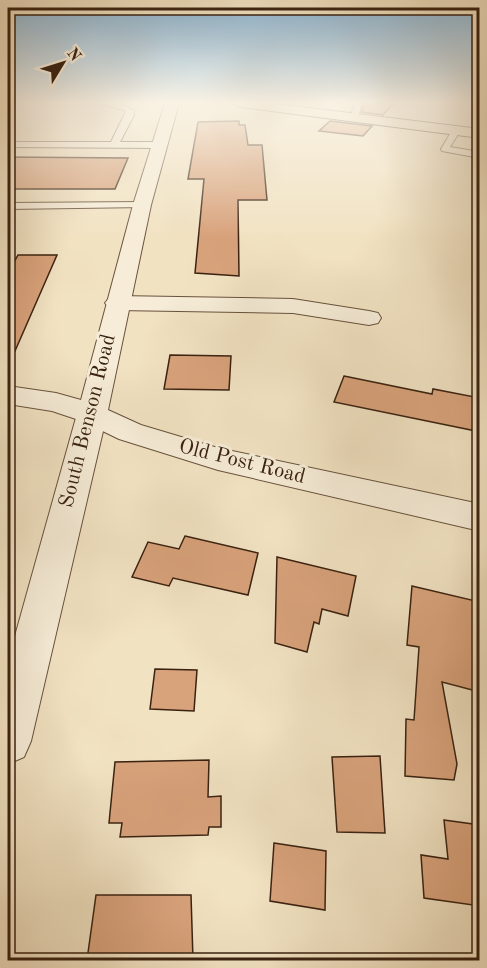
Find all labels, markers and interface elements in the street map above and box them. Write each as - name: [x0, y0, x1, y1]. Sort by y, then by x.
- north arrow: [33, 33, 93, 93]
- text: N: [63, 45, 84, 65]
- street label: South Benson Road: [56, 332, 120, 510]
- street label: Old Post Road: [176, 436, 308, 488]

